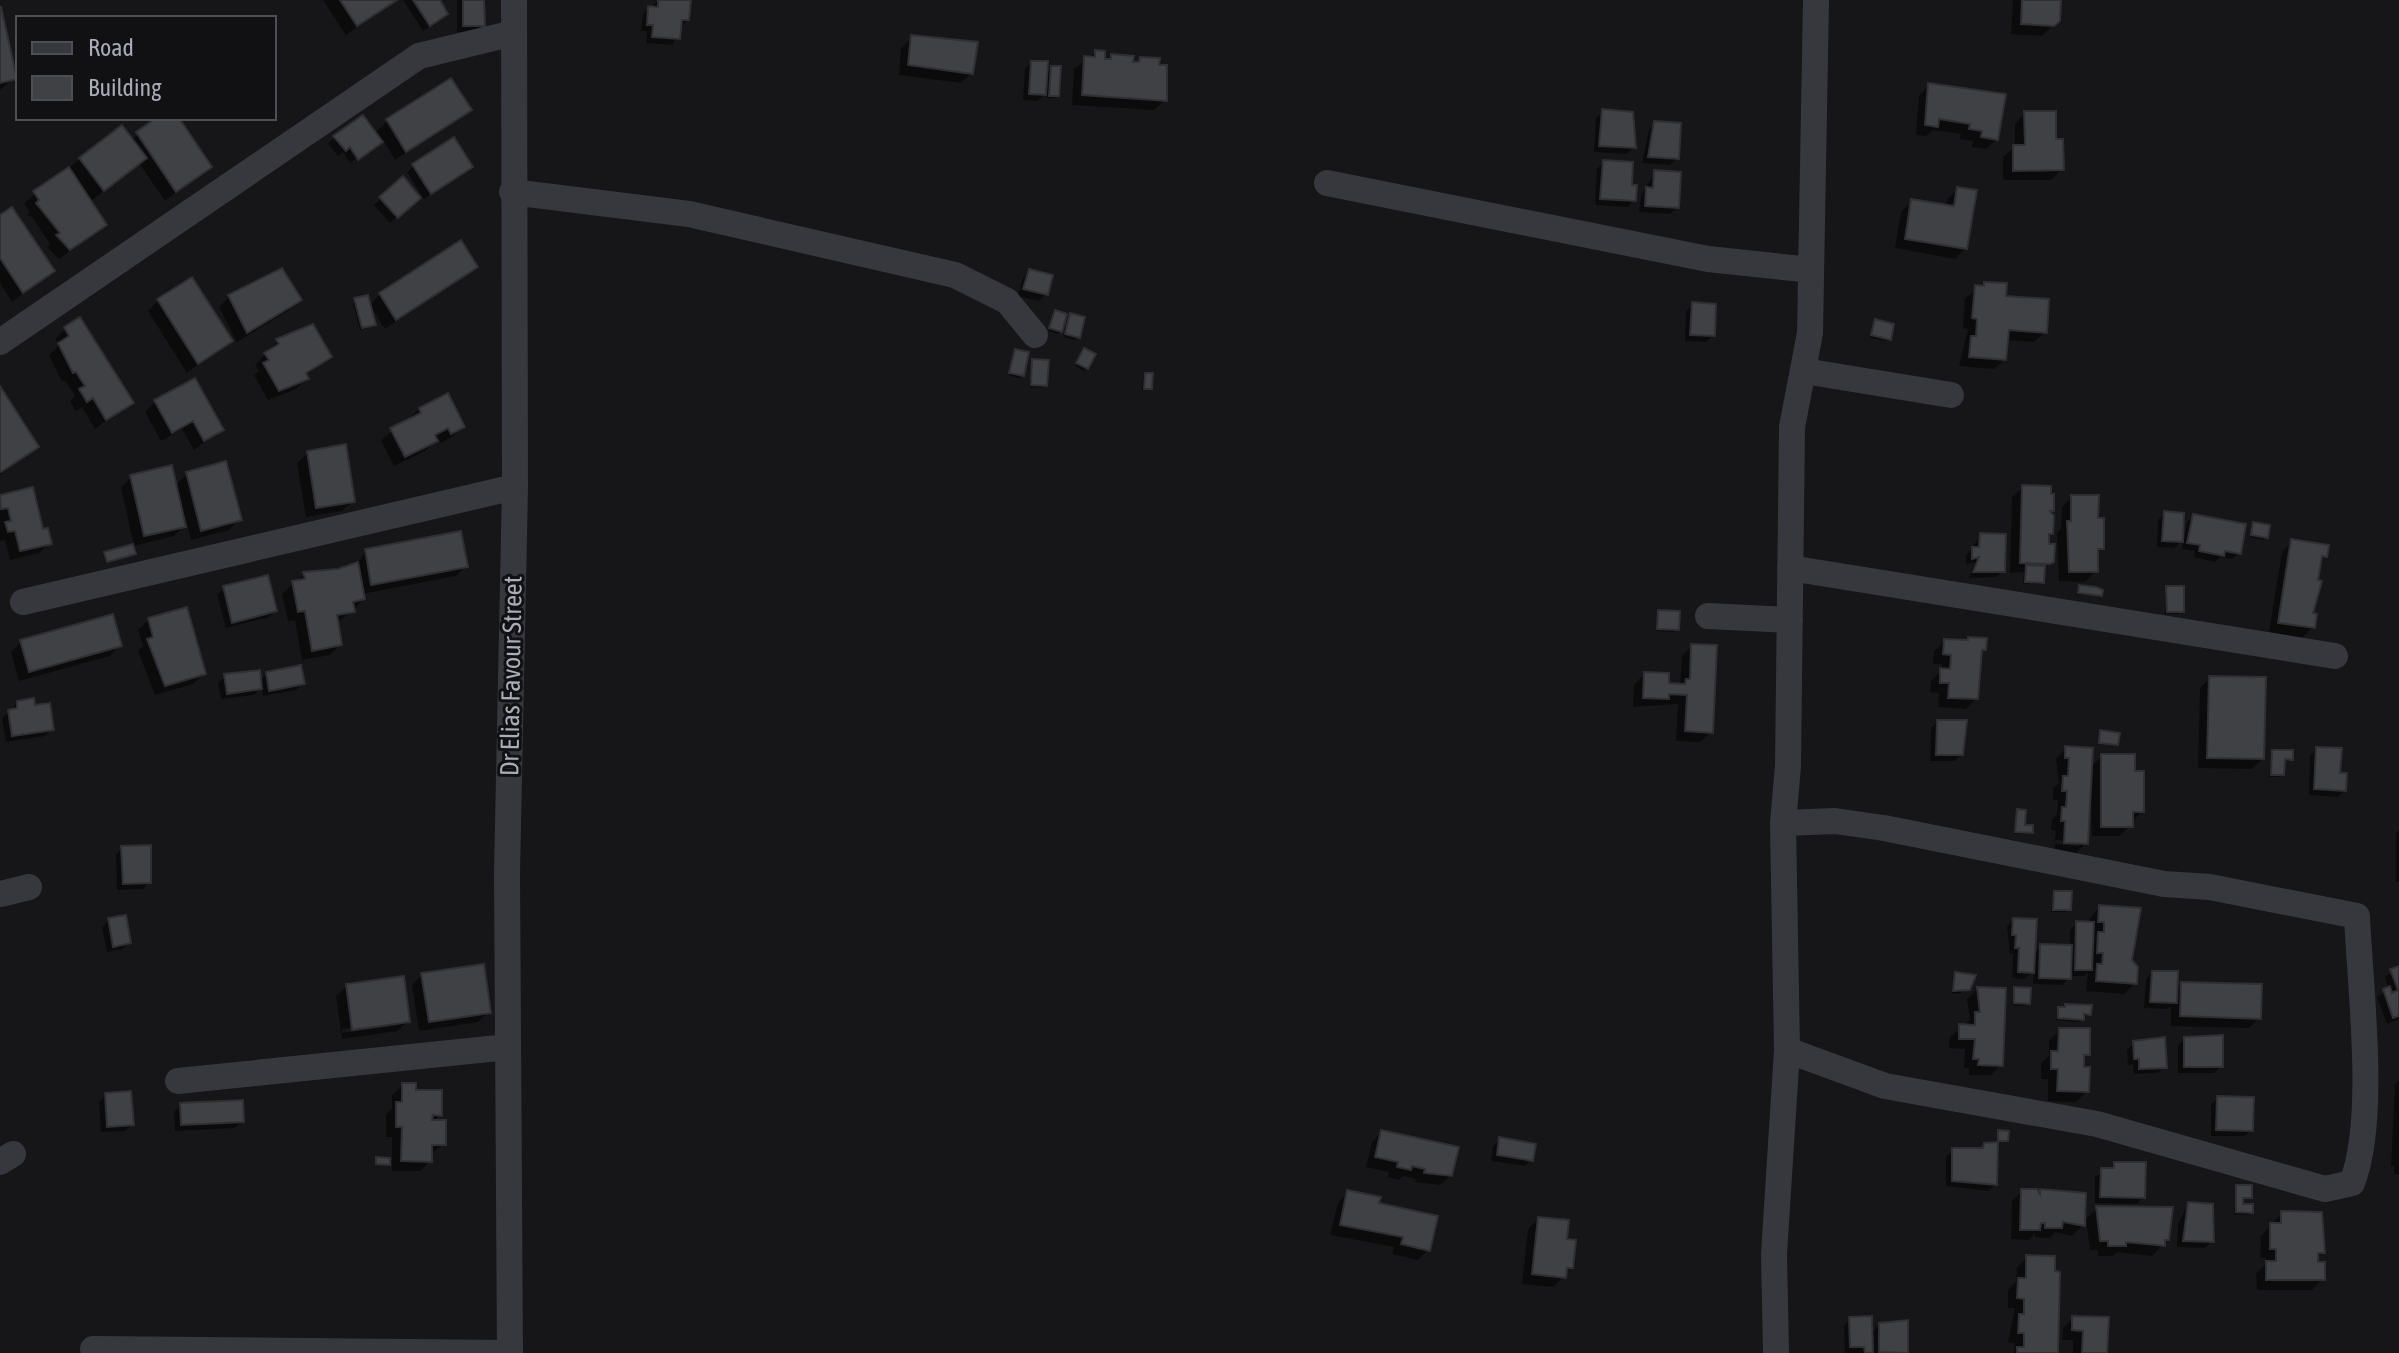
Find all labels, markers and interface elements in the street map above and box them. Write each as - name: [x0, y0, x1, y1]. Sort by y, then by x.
- legend: [16, 16, 276, 120]
- text: Road: [88, 34, 134, 61]
- text: Building: [88, 74, 162, 101]
- street label: Dr Elias Favour Street: [494, 576, 528, 776]

